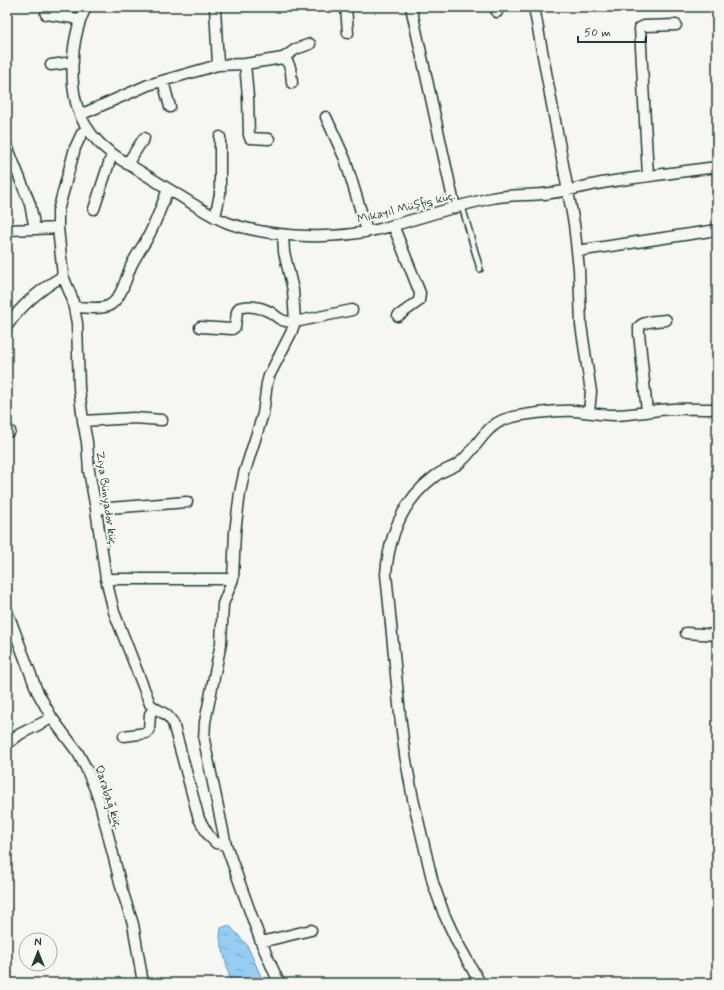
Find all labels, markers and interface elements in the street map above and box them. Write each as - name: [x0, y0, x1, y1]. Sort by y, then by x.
- scale bar: [578, 18, 646, 44]
- text: 50 m: [584, 25, 611, 41]
- street label: Mikayıl Müşfiq küç.: [356, 188, 457, 228]
- street label: Ziya Bünyadov küç.: [91, 450, 121, 548]
- street label: Qarabağ küç.: [90, 763, 126, 831]
- north arrow: [18, 932, 58, 972]
- text: N: [34, 936, 42, 950]

